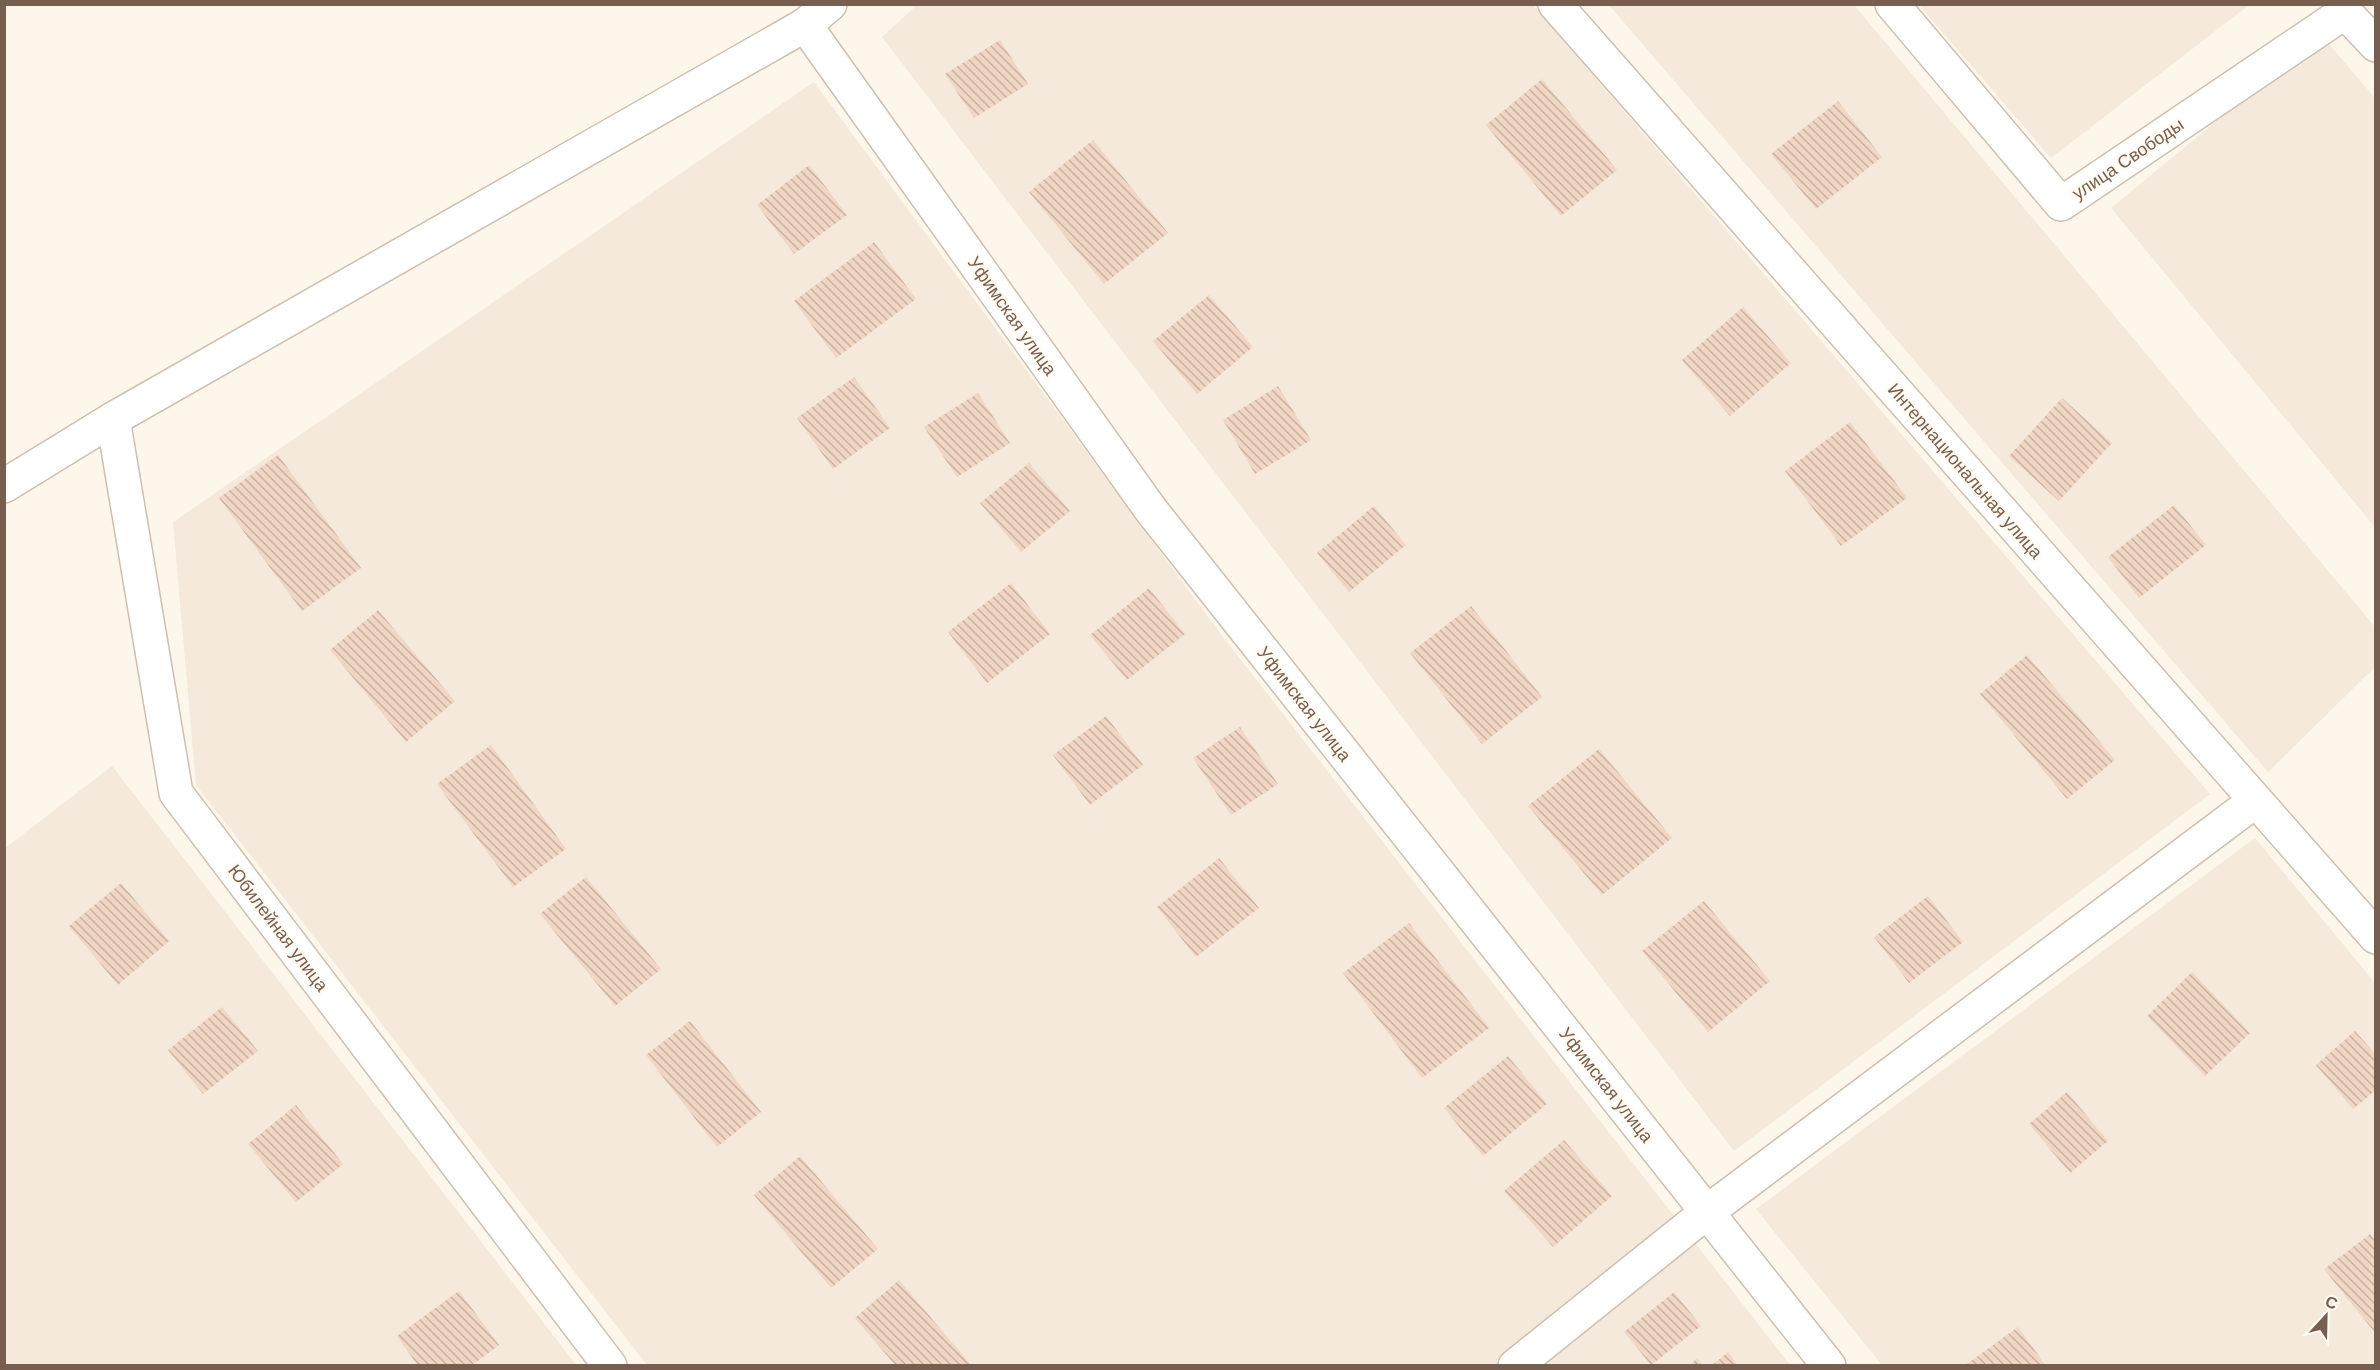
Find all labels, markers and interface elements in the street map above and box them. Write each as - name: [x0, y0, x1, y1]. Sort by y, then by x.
- street label: улица Свободы: [2067, 113, 2189, 205]
- street label: Уфимская улица: [962, 252, 1063, 381]
- street label: Интернациональная улица: [1882, 378, 2049, 565]
- street label: Уфимская улица: [1251, 641, 1357, 767]
- street label: Юбилейная улица: [222, 860, 334, 997]
- street label: Уфимская улица: [1553, 1022, 1659, 1148]
- north arrow: [2296, 1286, 2356, 1346]
- text: С: [2322, 1291, 2341, 1315]

